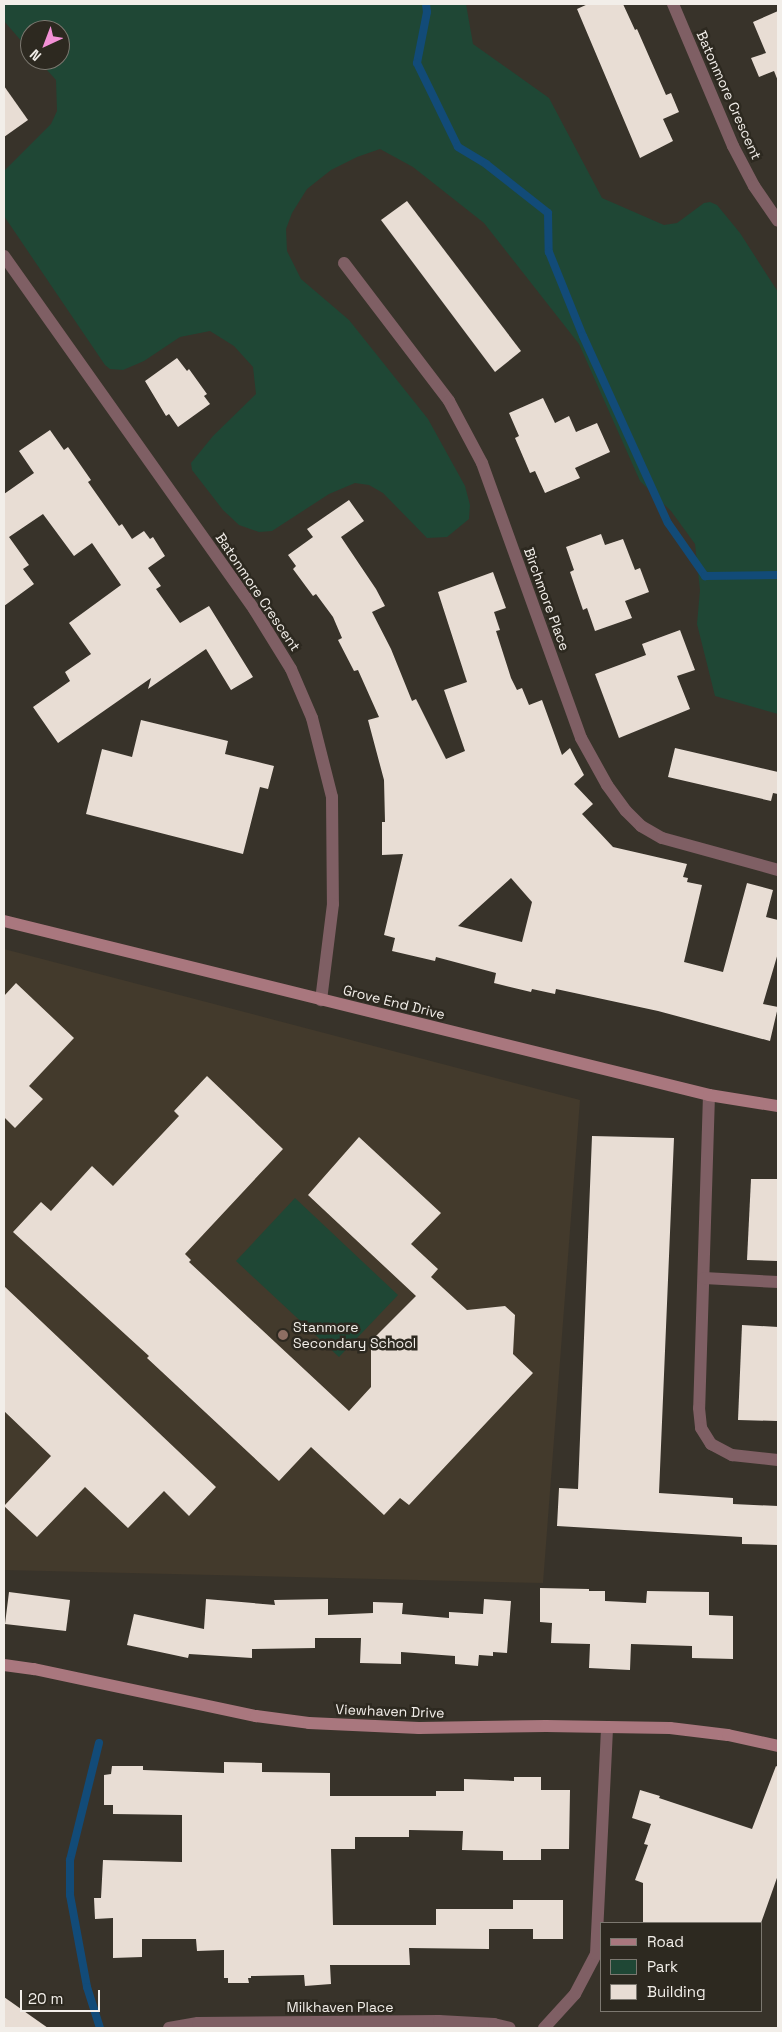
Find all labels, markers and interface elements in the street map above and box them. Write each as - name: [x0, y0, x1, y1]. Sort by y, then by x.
- north arrow: [20, 20, 70, 70]
- street label: Batonmore Crescent: [693, 28, 765, 162]
- text: N: [26, 45, 45, 65]
- street label: Batonmore Crescent: [212, 530, 304, 654]
- street label: Birchmore Place: [521, 545, 573, 653]
- street label: Grove End Drive: [341, 981, 447, 1023]
- place label: Stanmore Secondary School: [293, 1319, 416, 1351]
- marker: Stanmore Secondary School: [277, 1329, 289, 1341]
- street label: Viewhaven Drive: [335, 1701, 445, 1721]
- legend: [600, 1922, 762, 2012]
- text: Road: [647, 1932, 684, 1951]
- text: Park: [647, 1957, 678, 1976]
- scale bar: [22, 1980, 102, 2012]
- text: Building: [647, 1982, 706, 2001]
- text: 20 m: [28, 1989, 63, 2008]
- street label: Milkhaven Place: [287, 1999, 393, 2015]

